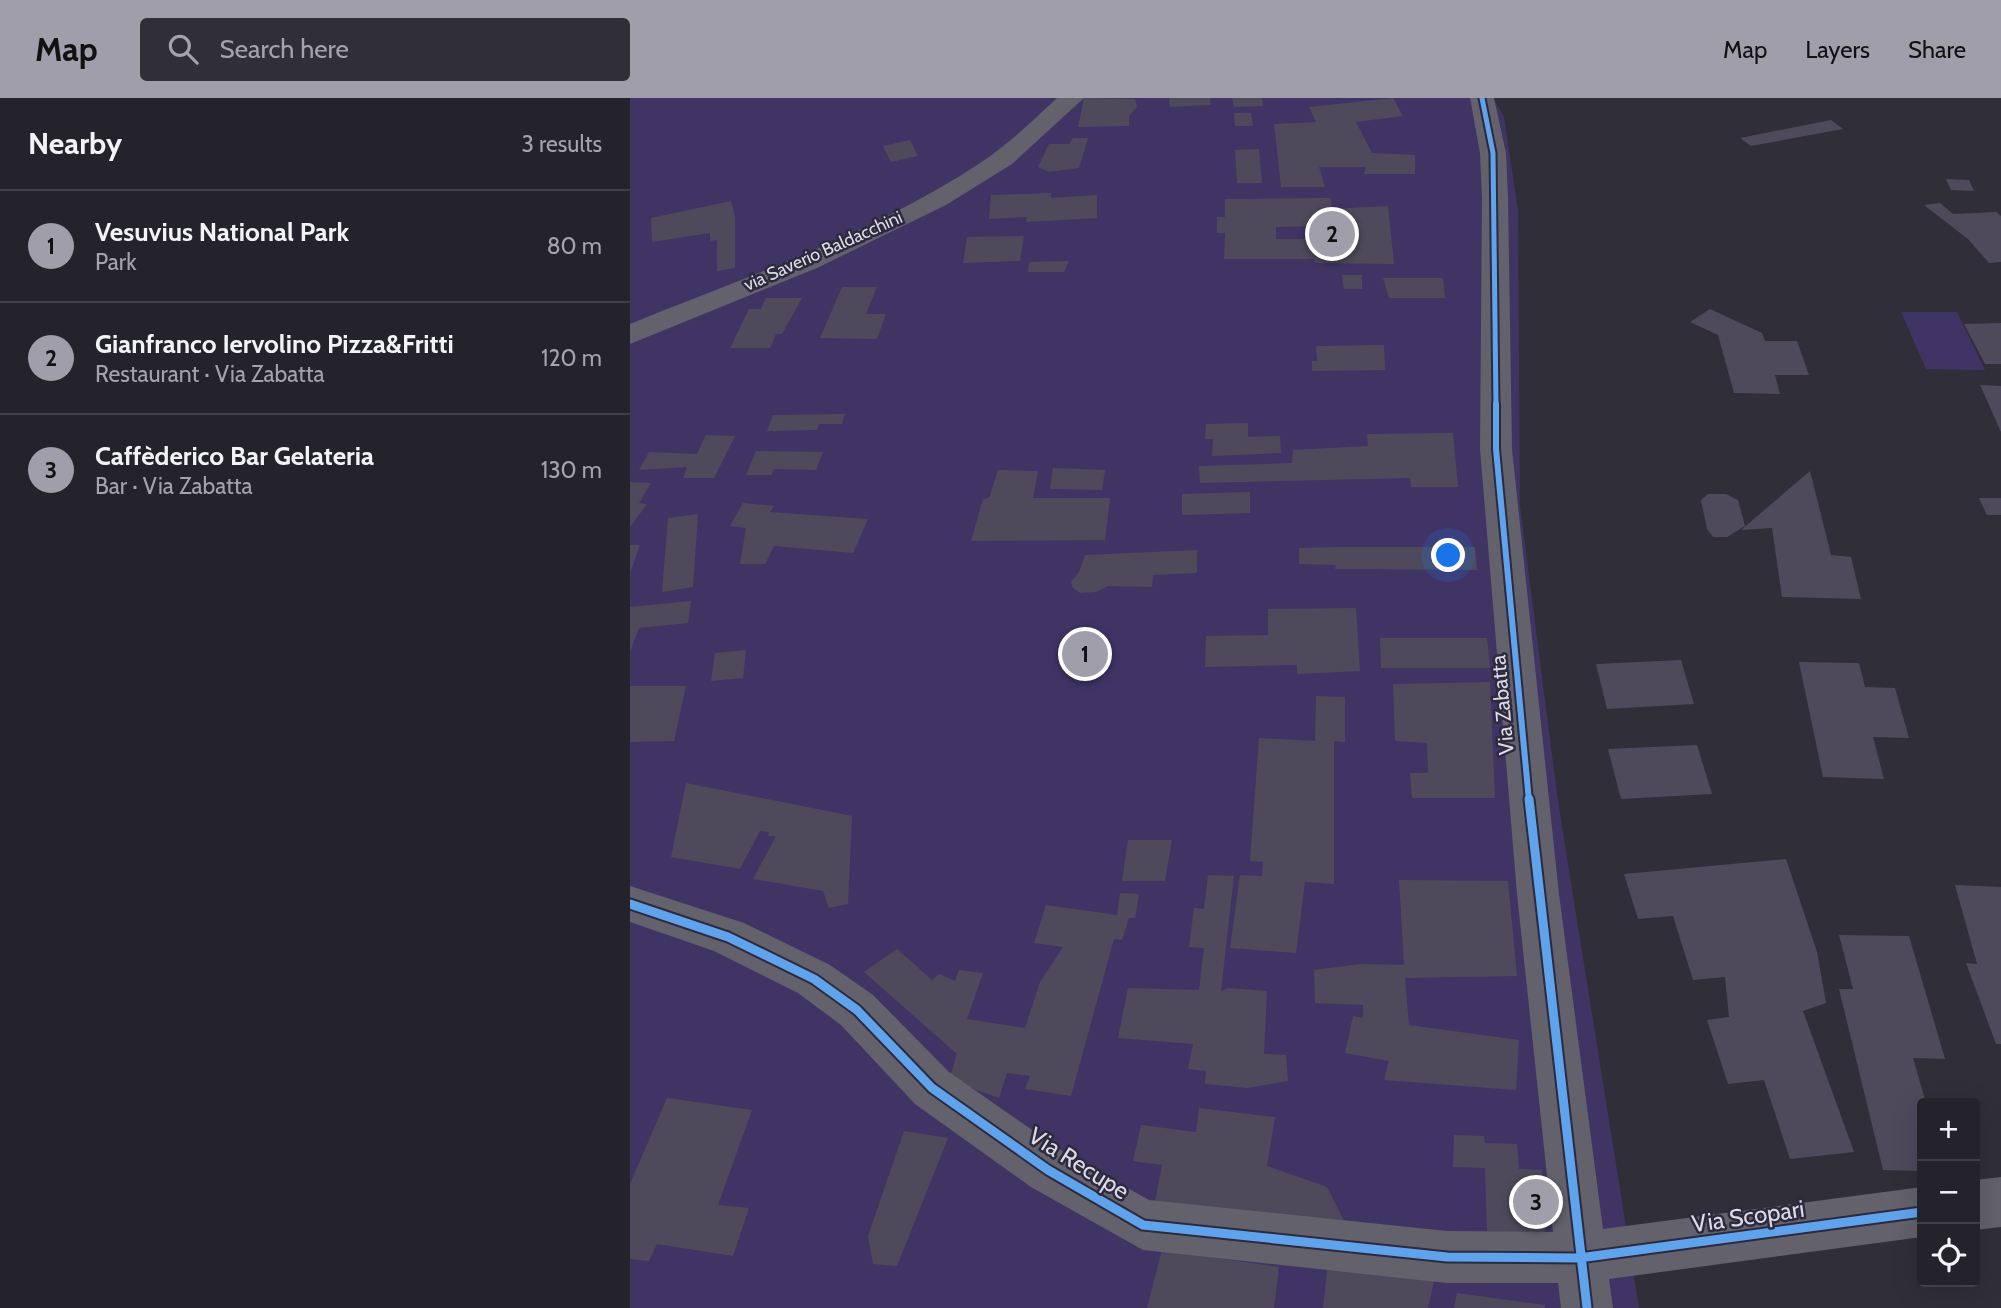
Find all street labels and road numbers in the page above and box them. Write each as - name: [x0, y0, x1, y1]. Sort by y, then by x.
- street label: via Saverio Baldacchini: [740, 206, 906, 296]
- street label: Via Zabatta: [1485, 654, 1519, 756]
- street label: Via Recupe: [1023, 1121, 1135, 1205]
- street label: Via Scopari: [1690, 1194, 1806, 1238]

